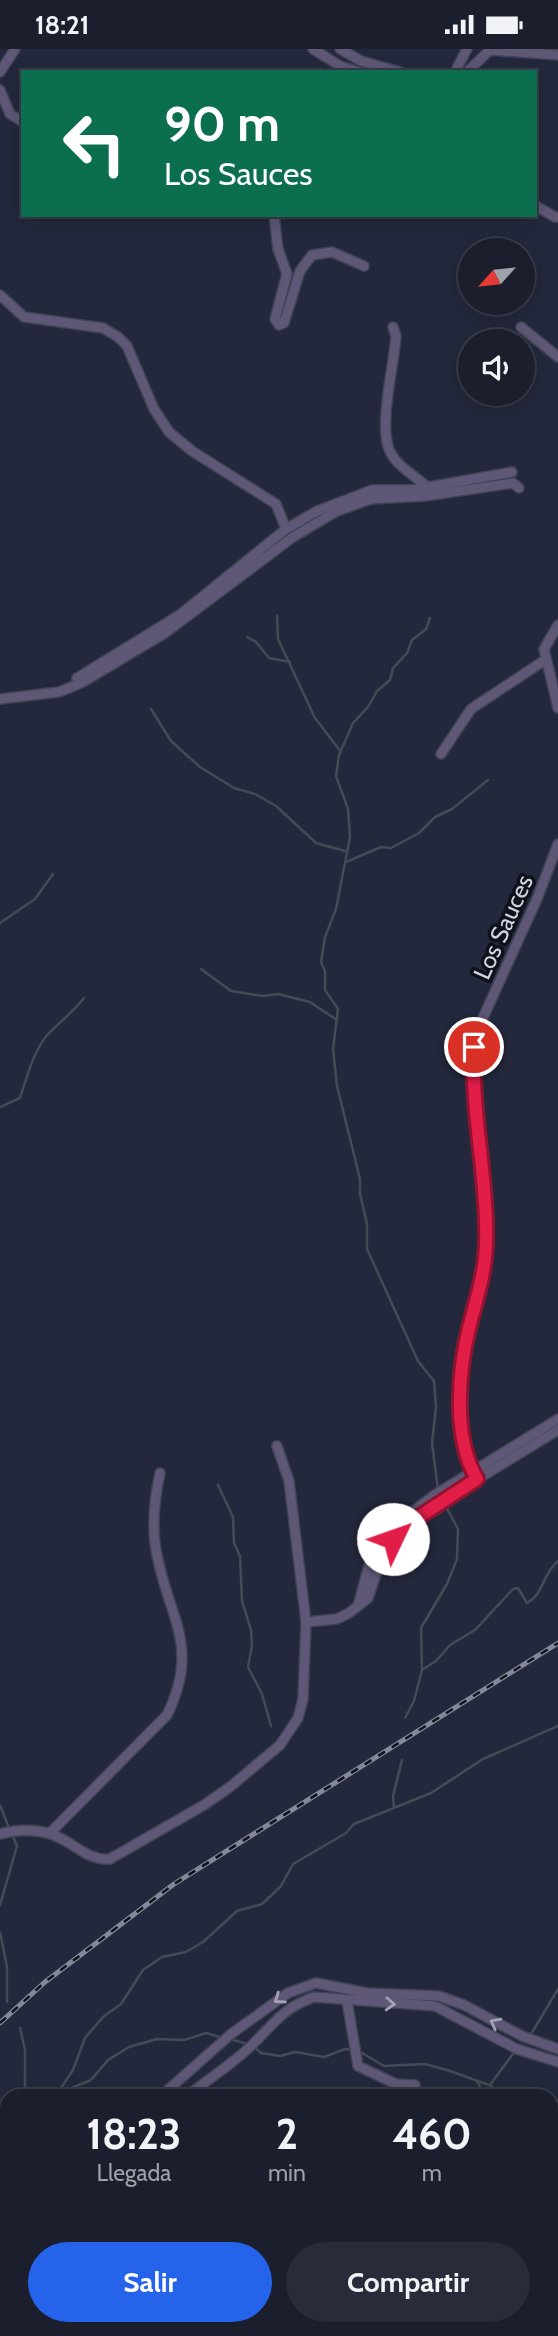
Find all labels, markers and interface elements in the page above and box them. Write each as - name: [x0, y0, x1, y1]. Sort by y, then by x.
- text: 18:21: [35, 9, 89, 41]
- text: 90 m: [164, 94, 280, 153]
- icon: left: [49, 98, 140, 189]
- text: Los Sauces: [164, 154, 313, 193]
- north arrow: [458, 238, 536, 315]
- map controls: [458, 238, 535, 406]
- button: sound: [458, 329, 535, 406]
- street label: Los Sauces: [467, 870, 539, 984]
- pin: [444, 1017, 504, 1077]
- icon: arrive: [455, 1028, 493, 1066]
- position arrow: [356, 1502, 430, 1576]
- one-way arrow: [274, 1991, 287, 2003]
- one-way arrow: [385, 1996, 396, 2011]
- one-way arrow: [490, 2017, 502, 2031]
- text: 18:23: [86, 2108, 181, 2160]
- text: 2: [276, 2108, 298, 2160]
- text: 460: [392, 2108, 472, 2160]
- text: Llegada: [96, 2159, 171, 2187]
- text: min: [268, 2159, 306, 2187]
- text: m: [422, 2159, 442, 2187]
- button: Salir: [28, 2242, 272, 2322]
- button: Compartir: [286, 2242, 530, 2322]

